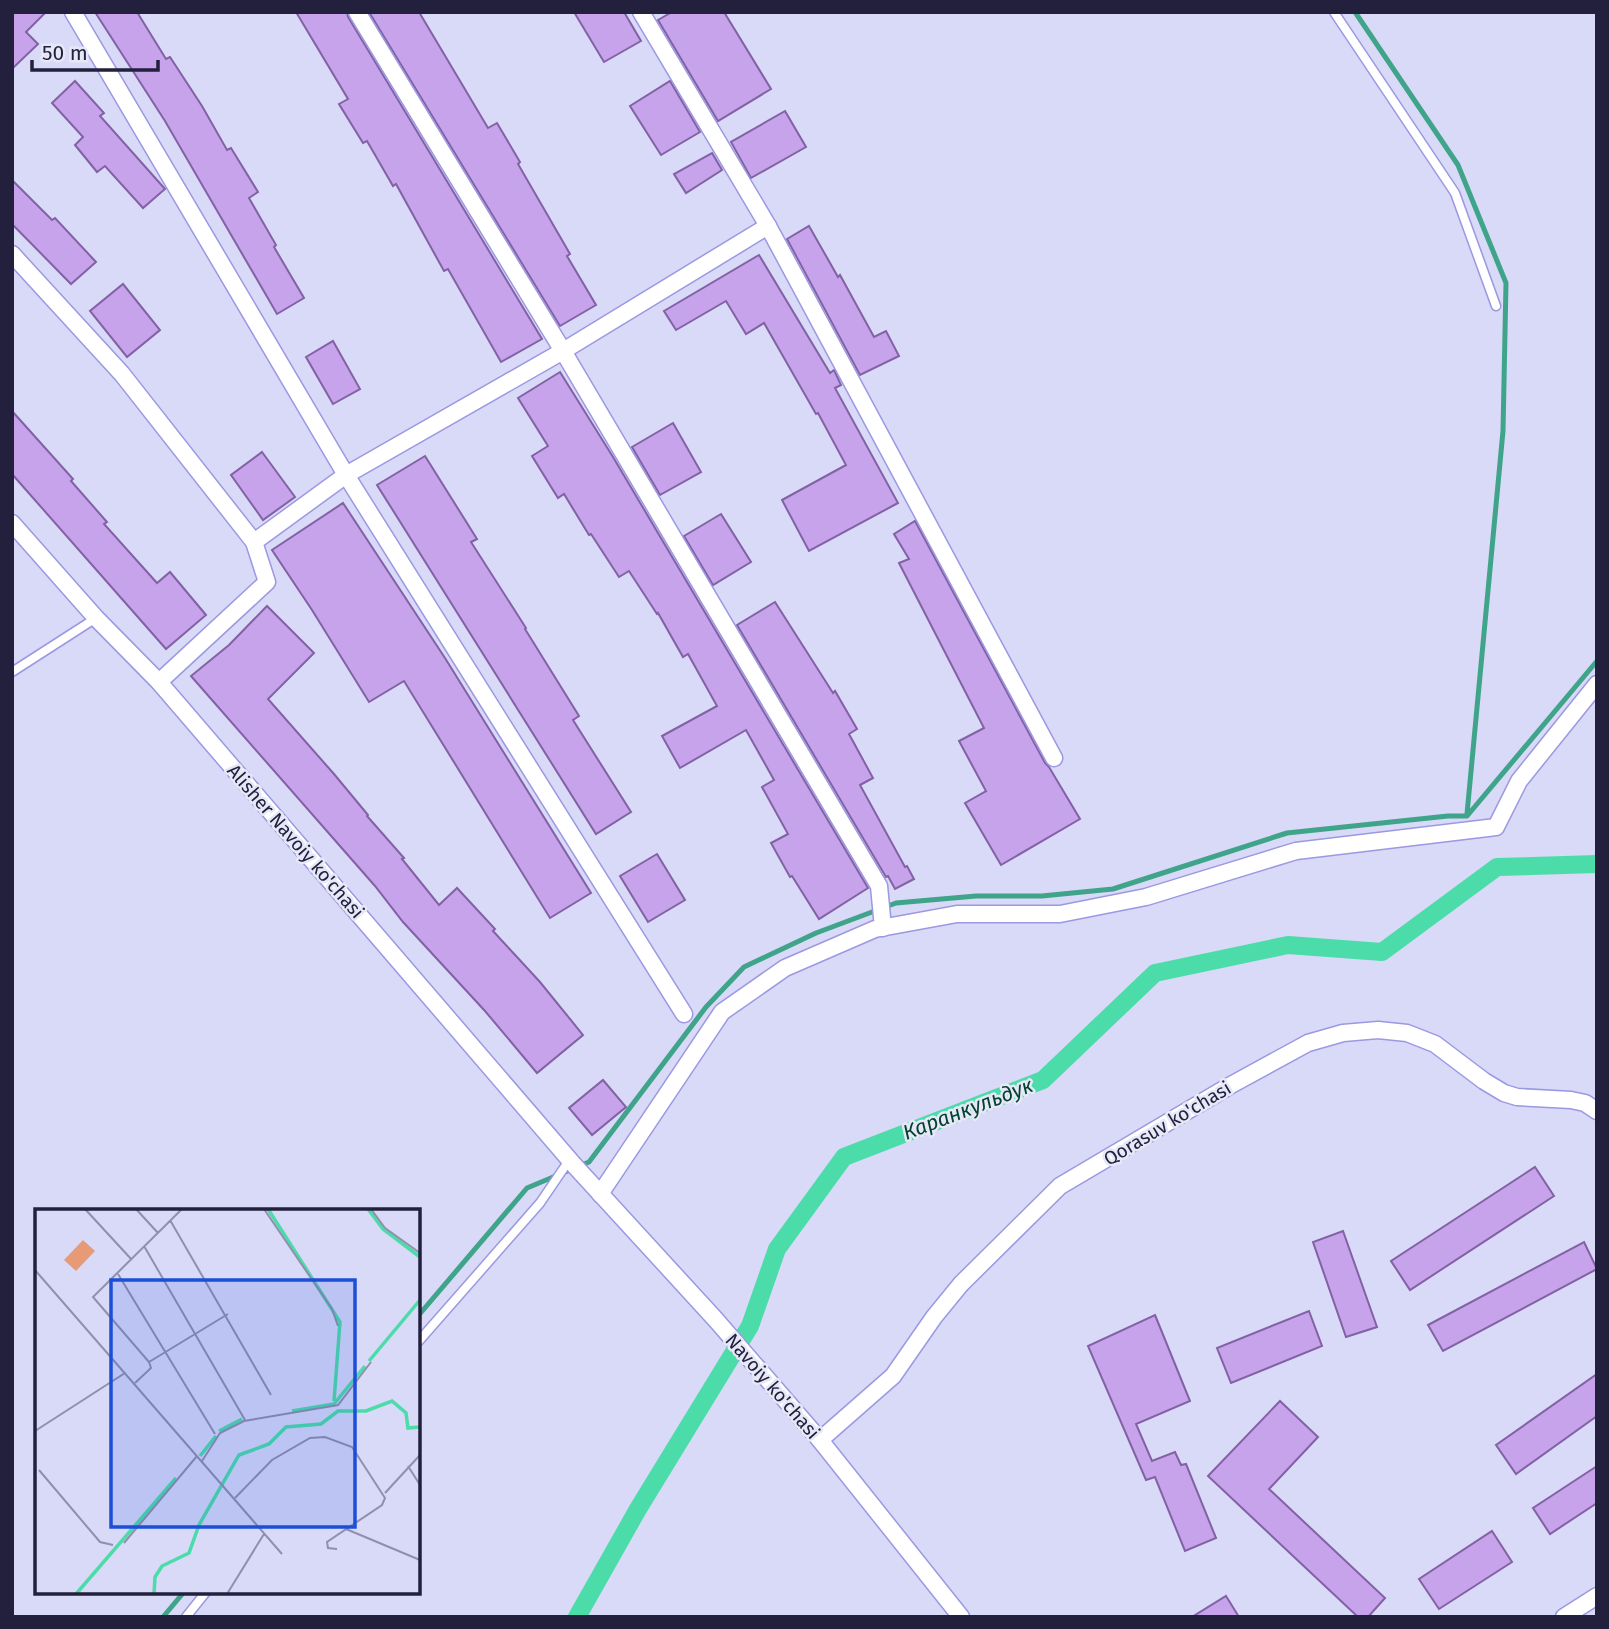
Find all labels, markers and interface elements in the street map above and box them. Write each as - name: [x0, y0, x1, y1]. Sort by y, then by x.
- scale bar: [32, 28, 158, 72]
- text: 50 m: [42, 40, 88, 66]
- street label: Alisher Navoiy ko'chasi: [222, 760, 369, 923]
- water label: Каранкульдук: [899, 1072, 1037, 1146]
- street label: Qorasuv ko'chasi: [1099, 1076, 1235, 1170]
- inset map: [35, 1209, 420, 1594]
- street label: Navoiy ko'chasi: [721, 1329, 825, 1444]

